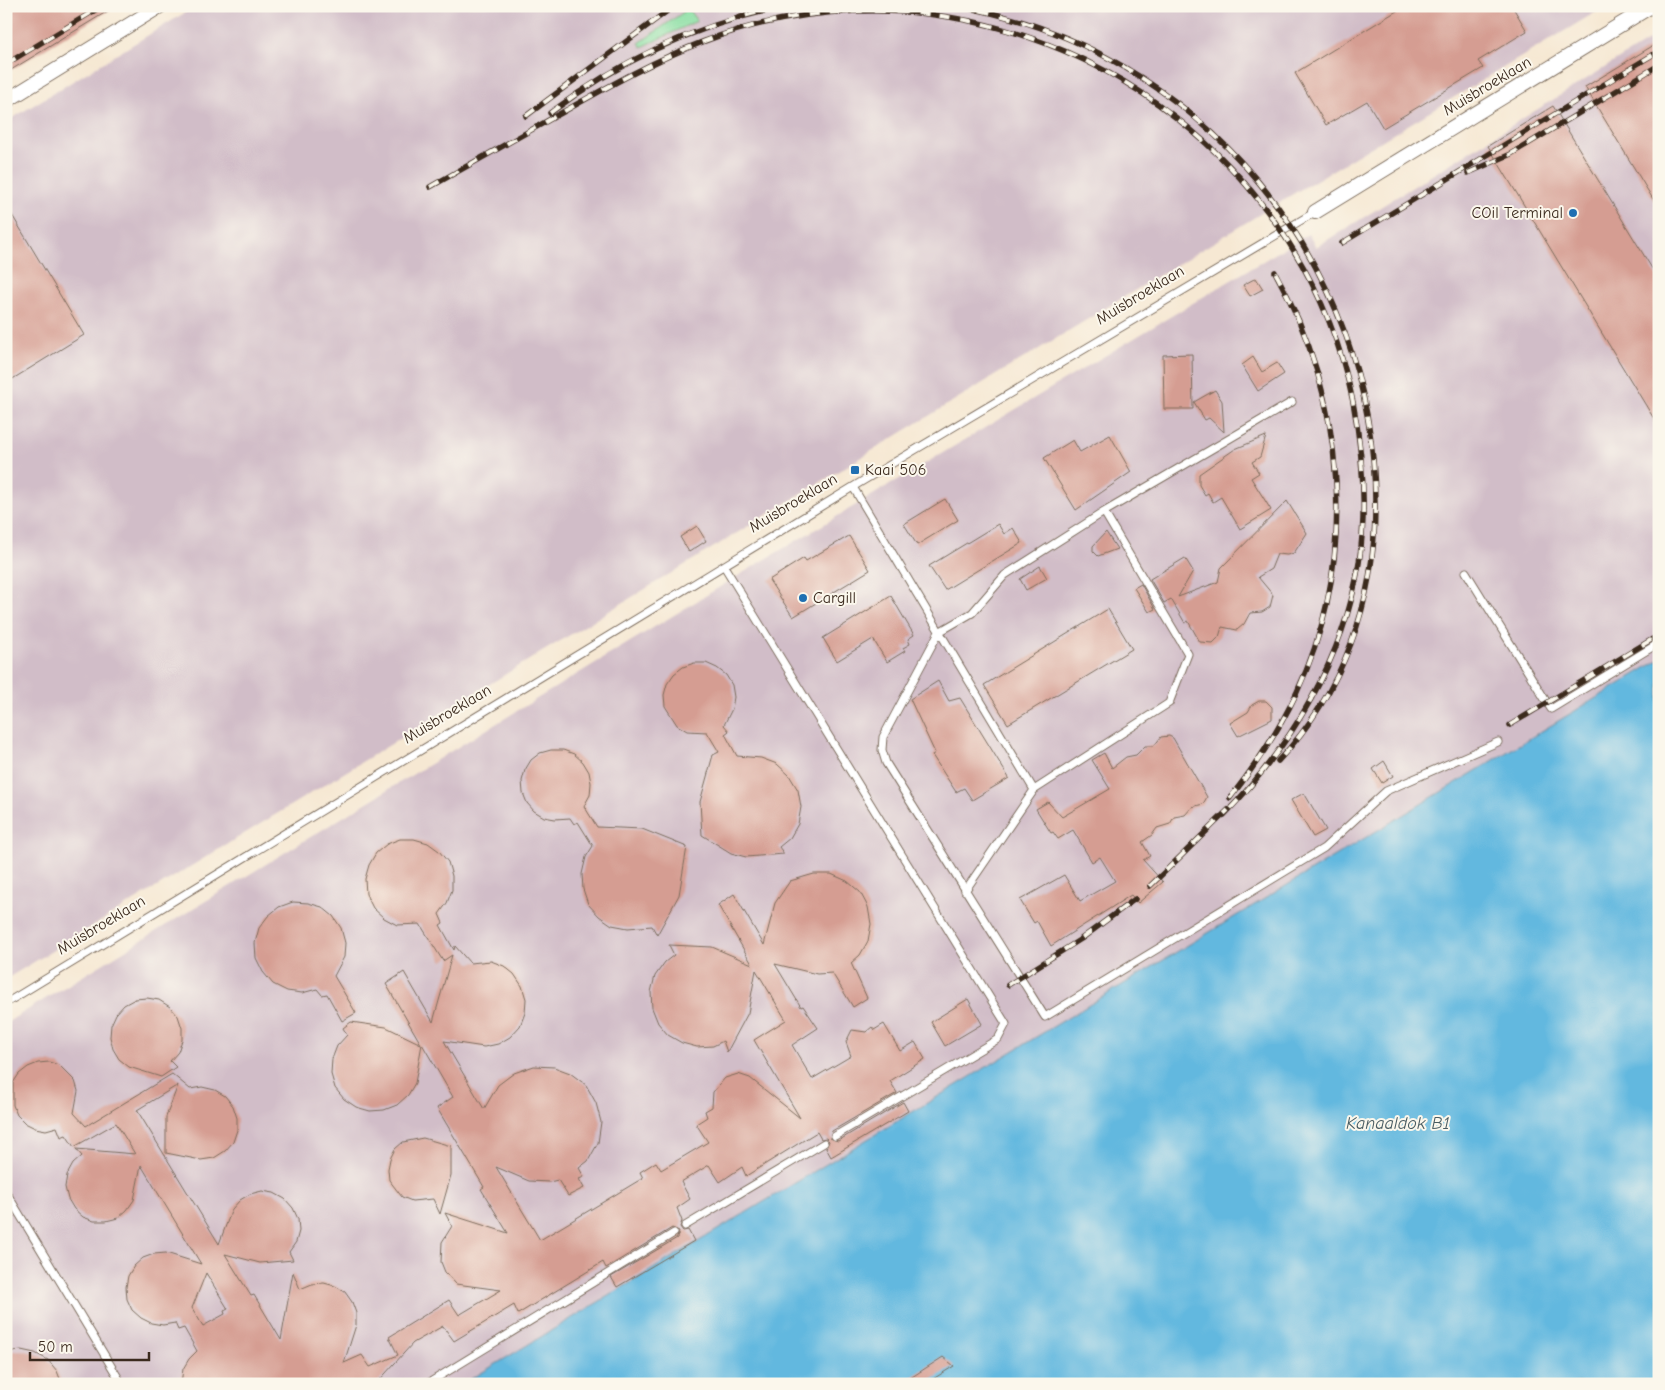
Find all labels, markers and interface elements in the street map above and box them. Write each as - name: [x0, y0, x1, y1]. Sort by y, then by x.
- street label: Muisbroeklaan: [1440, 53, 1534, 119]
- place label: COil Terminal: [1471, 204, 1563, 222]
- marker: COil Terminal: [1567, 207, 1579, 219]
- street label: Muisbroeklaan: [1093, 262, 1187, 328]
- place label: Kaai 506: [865, 461, 927, 479]
- marker: Kaai 506: [849, 464, 861, 476]
- street label: Muisbroeklaan: [746, 470, 840, 536]
- place label: Cargill: [813, 589, 856, 607]
- marker: Cargill: [797, 592, 809, 604]
- street label: Muisbroeklaan: [400, 681, 494, 747]
- street label: Muisbroeklaan: [54, 892, 148, 958]
- water label: Kanaaldok B1: [1346, 1113, 1450, 1134]
- scale bar: [30, 1330, 149, 1362]
- text: 50 m: [38, 1338, 73, 1356]

